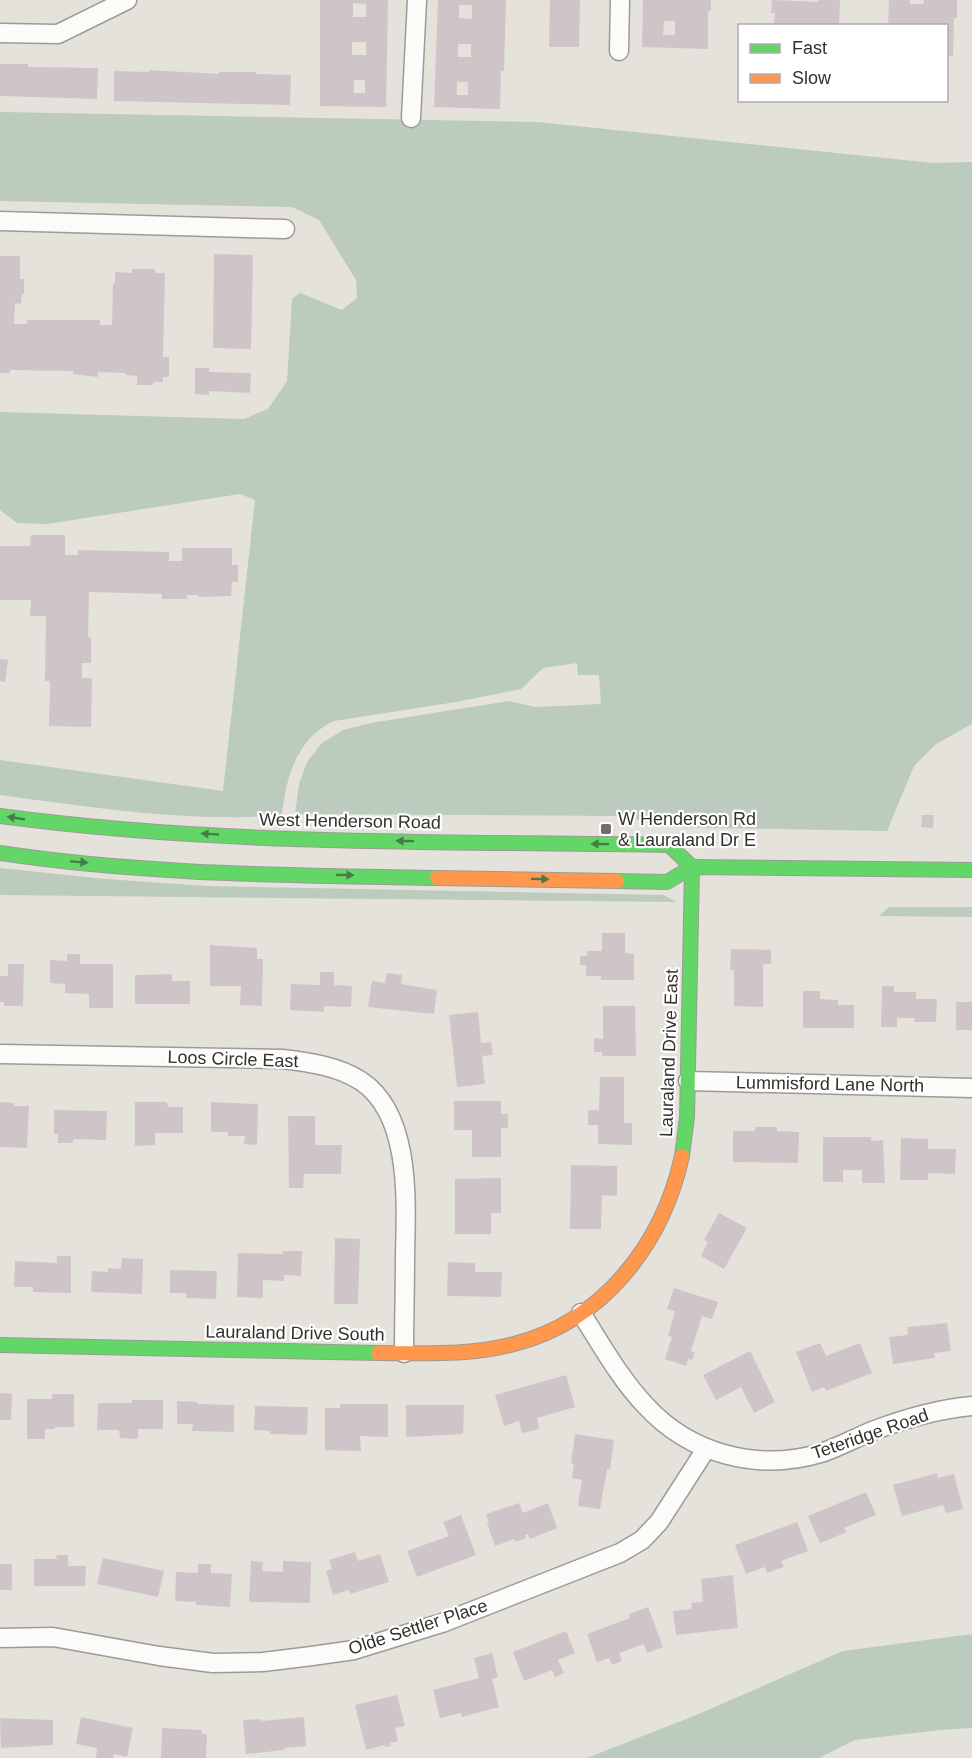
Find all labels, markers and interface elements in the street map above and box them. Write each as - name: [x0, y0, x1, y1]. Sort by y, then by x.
- legend: [738, 24, 948, 102]
- text: Fast: [792, 38, 827, 58]
- text: Slow: [792, 68, 832, 88]
- street label: West Henderson Road: [259, 809, 441, 833]
- place label: W Henderson Rd & Lauraland Dr E: [618, 809, 756, 850]
- one-way arrow: [6, 813, 25, 822]
- marker: W Henderson Rd & Lauraland Dr E: [599, 822, 613, 836]
- one-way arrow: [201, 830, 220, 839]
- one-way arrow: [396, 836, 415, 845]
- one-way arrow: [591, 839, 610, 849]
- one-way arrow: [70, 857, 89, 867]
- one-way arrow: [335, 871, 354, 880]
- one-way arrow: [530, 875, 549, 884]
- street label: Lauraland Drive East: [656, 969, 682, 1137]
- street label: Loos Circle East: [167, 1047, 299, 1071]
- street label: Lummisford Lane North: [736, 1072, 924, 1096]
- street label: Lauraland Drive South: [205, 1321, 385, 1345]
- street label: Teteridge Road: [809, 1405, 931, 1463]
- street label: Olde Settler Place: [346, 1595, 490, 1659]

